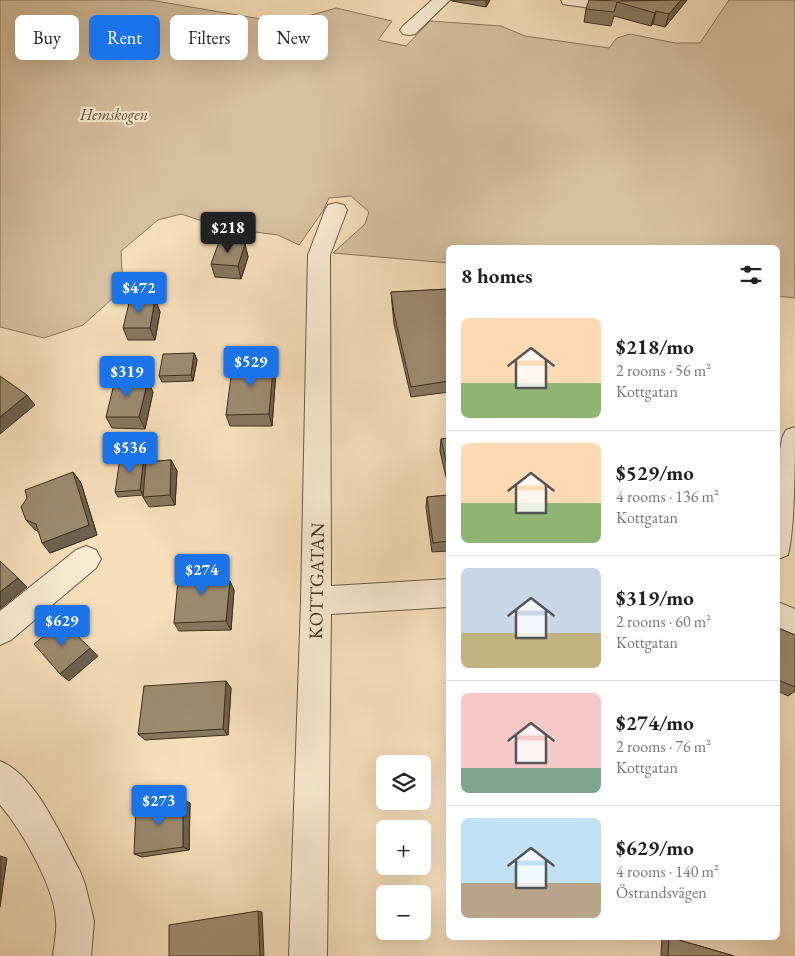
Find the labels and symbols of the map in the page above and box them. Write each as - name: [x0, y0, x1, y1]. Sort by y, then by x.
- park label: Hemskogen: [79, 104, 148, 125]
- pin: $218: [198, 212, 258, 254]
- pin: $472: [109, 272, 169, 314]
- pin: $529: [221, 346, 281, 388]
- pin: $319: [97, 356, 157, 398]
- pin: $536: [100, 432, 160, 474]
- street label: KOTTGATAN: [303, 522, 330, 640]
- pin: $274: [172, 554, 232, 596]
- pin: $629: [32, 604, 92, 647]
- pin: $273: [129, 784, 189, 827]

